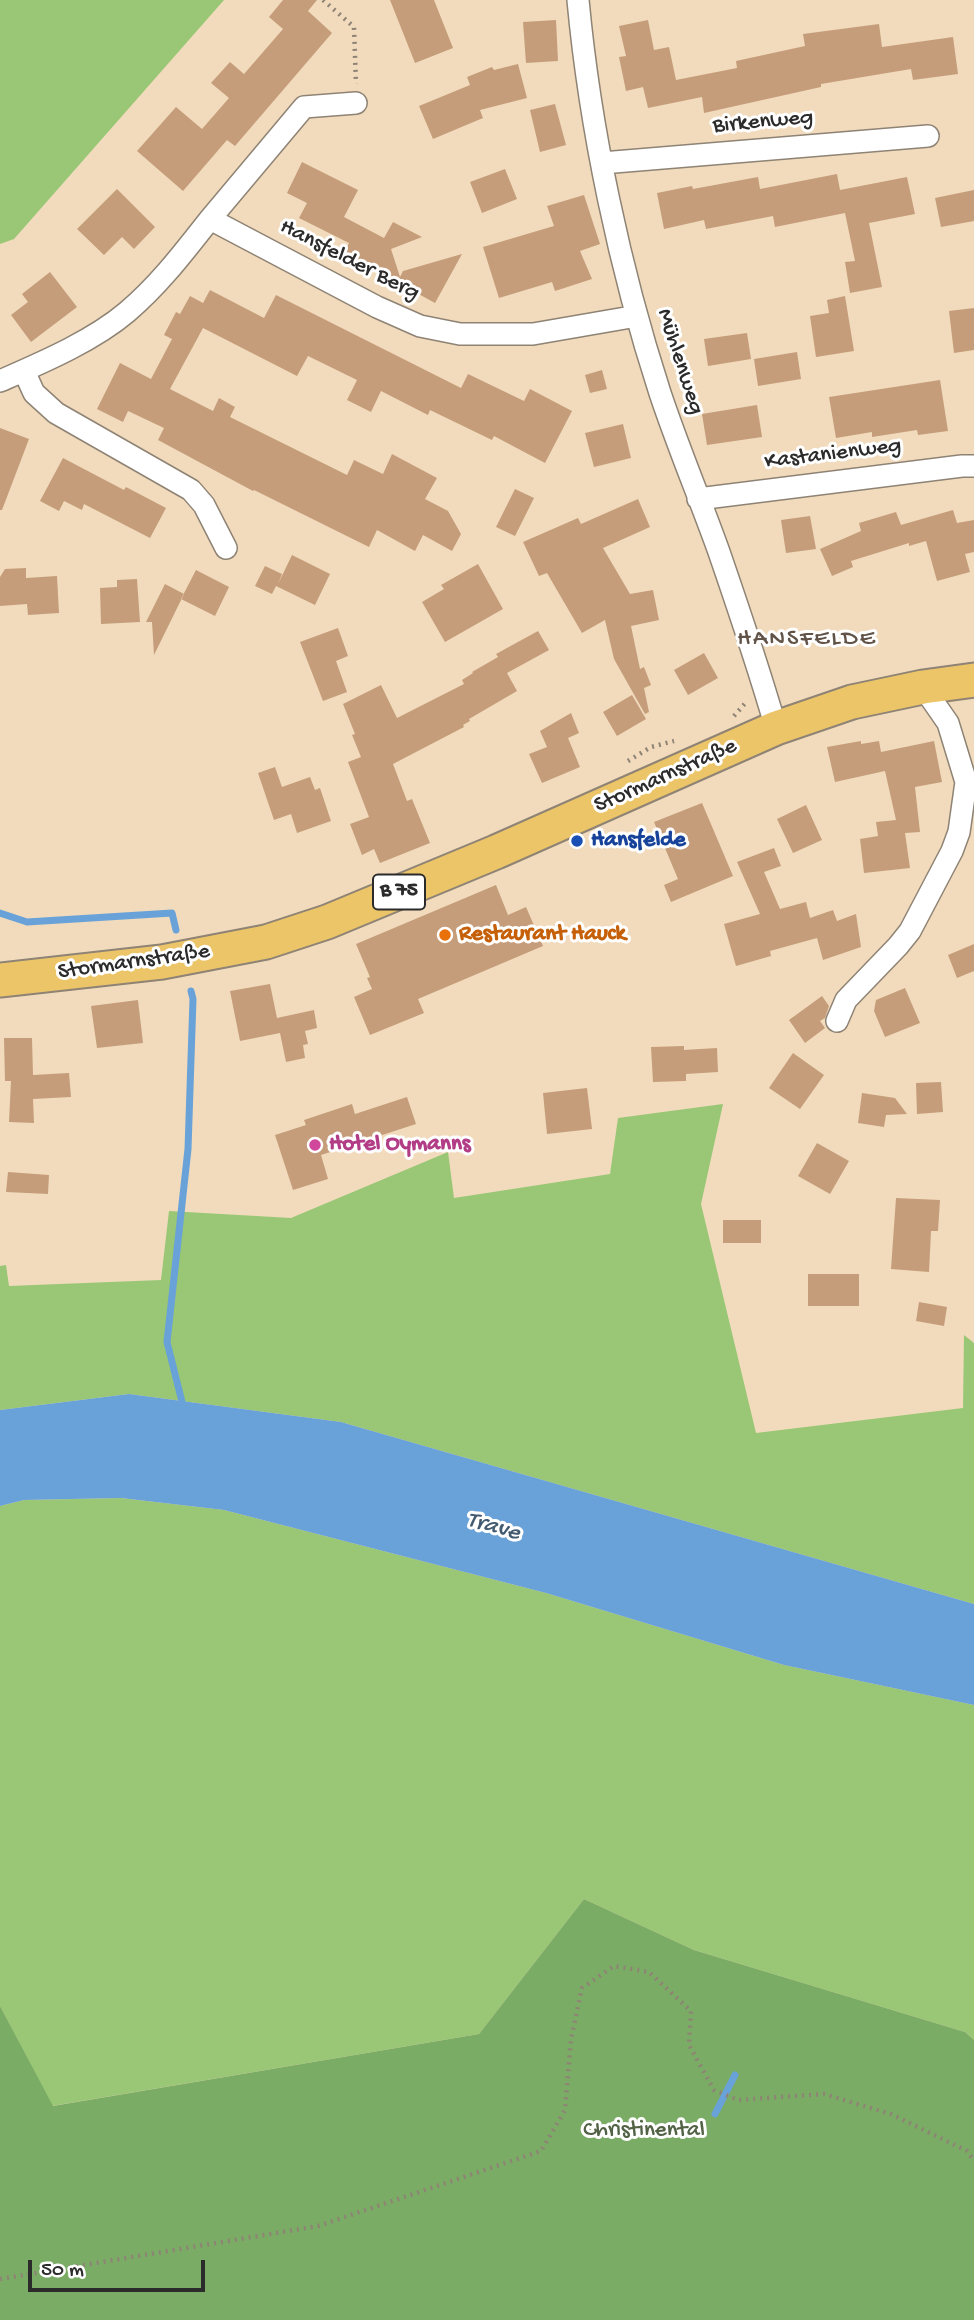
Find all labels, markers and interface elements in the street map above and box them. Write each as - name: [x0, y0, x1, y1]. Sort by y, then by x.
- street label: Birkenweg: [712, 105, 814, 141]
- street label: Hansfelder Berg: [275, 214, 423, 308]
- street label: Mühlenweg: [649, 306, 709, 418]
- street label: Kastanienweg: [763, 433, 903, 477]
- district label: HANSFELDE: [738, 626, 876, 654]
- street label: Stormarnstraße: [591, 733, 741, 821]
- place label: Hansfelde: [591, 827, 686, 855]
- marker: Hansfelde: [569, 833, 585, 849]
- road number: B 75: [373, 874, 425, 910]
- place label: Restaurant Hauck: [459, 921, 626, 949]
- marker: Restaurant Hauck: [437, 927, 453, 943]
- street label: Stormarnstraße: [56, 939, 212, 987]
- place label: Hotel Oymanns: [329, 1131, 470, 1159]
- marker: Hotel Oymanns: [307, 1137, 323, 1153]
- water label: Trave: [463, 1507, 523, 1549]
- park label: Christinental: [583, 2117, 705, 2145]
- scale bar: [32, 2246, 208, 2290]
- text: 50 m: [41, 2259, 84, 2284]

